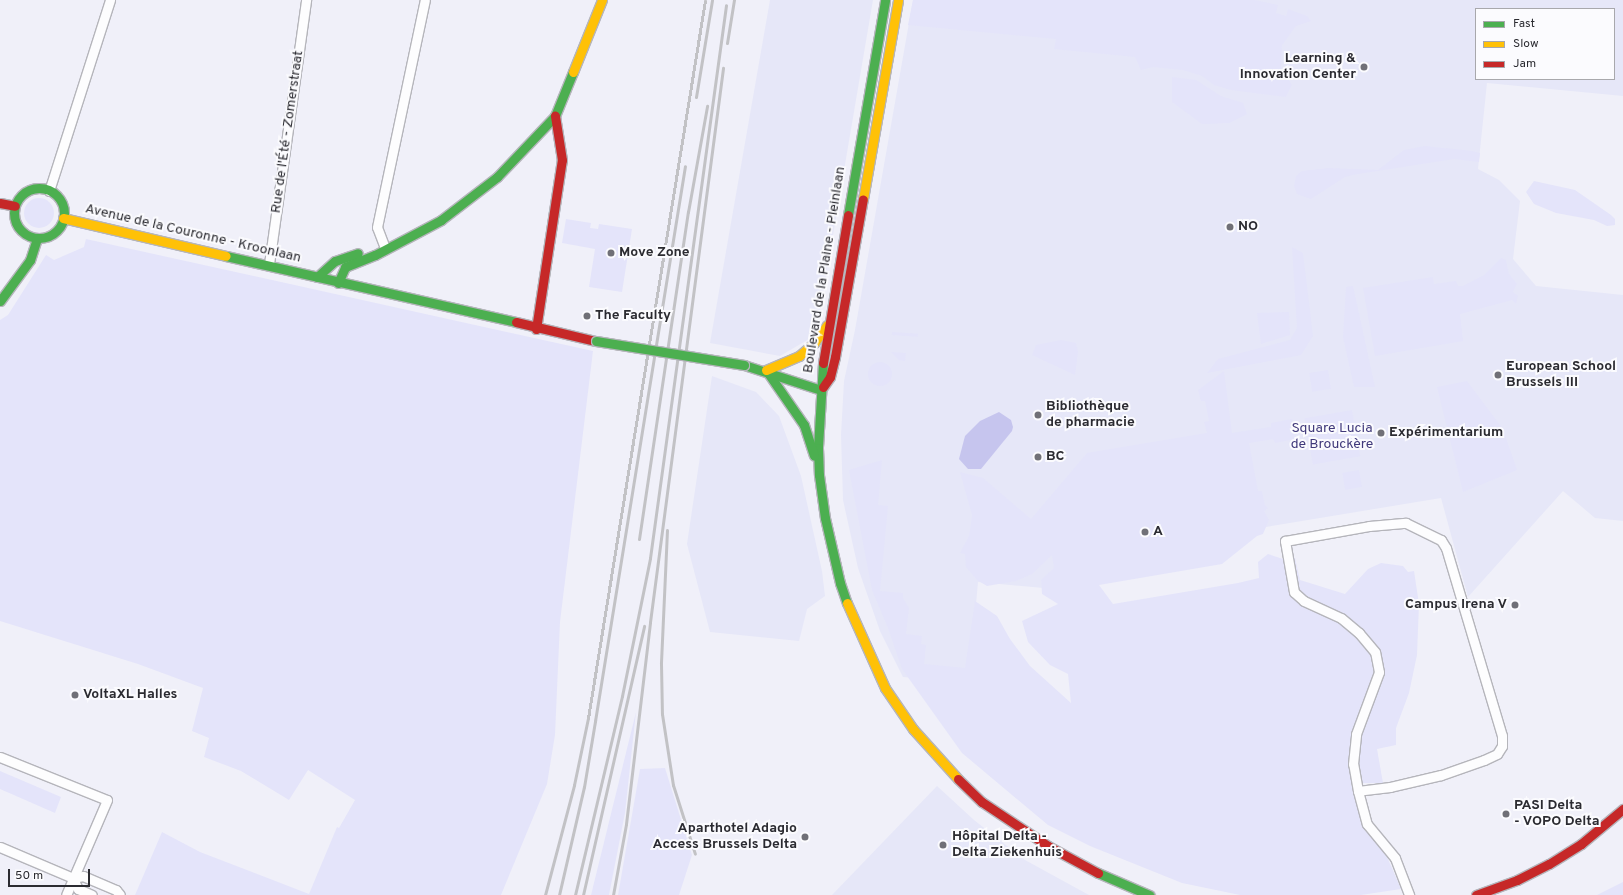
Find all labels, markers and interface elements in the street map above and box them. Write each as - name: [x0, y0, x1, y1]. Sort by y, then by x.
- legend: [1475, 8, 1615, 80]
- text: Fast: [1513, 16, 1535, 32]
- text: Slow: [1513, 36, 1539, 52]
- street label: Rue de l'Été - Zomerstraat: [268, 50, 308, 214]
- place label: Learning & Innovation Center: [1240, 51, 1356, 84]
- text: Jam: [1513, 56, 1536, 72]
- marker: Learning & Innovation Center: [1359, 62, 1369, 72]
- street label: Boulevard de la Plaine - Pleinlaan: [800, 166, 850, 374]
- street label: Avenue de la Couronne - Kroonlaan: [83, 201, 303, 267]
- place label: NO: [1238, 219, 1258, 235]
- marker: NO: [1225, 222, 1235, 232]
- place label: Move Zone: [619, 245, 690, 261]
- marker: Move Zone: [606, 248, 616, 258]
- place label: The Faculty: [595, 308, 671, 324]
- marker: The Faculty: [582, 311, 592, 321]
- place label: European School Brussels III: [1506, 359, 1616, 392]
- marker: European School Brussels III: [1493, 370, 1503, 380]
- place label: Bibliothèque de pharmacie: [1046, 399, 1135, 432]
- marker: Bibliothèque de pharmacie: [1033, 410, 1043, 420]
- park label: Square Lucia de Brouckère: [1291, 421, 1373, 454]
- place label: Expérimentarium: [1389, 425, 1503, 441]
- marker: Expérimentarium: [1376, 428, 1386, 438]
- place label: BC: [1046, 449, 1064, 465]
- marker: BC: [1033, 452, 1043, 462]
- place label: A: [1153, 524, 1163, 540]
- marker: A: [1140, 527, 1150, 537]
- place label: Campus Irena V: [1404, 597, 1507, 613]
- marker: Campus Irena V: [1510, 600, 1520, 610]
- place label: VoltaXL Halles: [83, 687, 178, 703]
- marker: VoltaXL Halles: [70, 690, 80, 700]
- place label: PASI Delta - VOPO Delta: [1514, 798, 1600, 830]
- marker: PASI Delta - VOPO Delta: [1501, 809, 1511, 819]
- place label: Aparthotel Adagio Access Brussels Delta: [653, 821, 797, 854]
- place label: Hôpital Delta - Delta Ziekenhuis: [952, 829, 1062, 862]
- marker: Aparthotel Adagio Access Brussels Delta: [800, 832, 810, 842]
- marker: Hôpital Delta - Delta Ziekenhuis: [937, 839, 949, 851]
- scale bar: [10, 861, 92, 887]
- text: 50 m: [15, 868, 43, 884]

